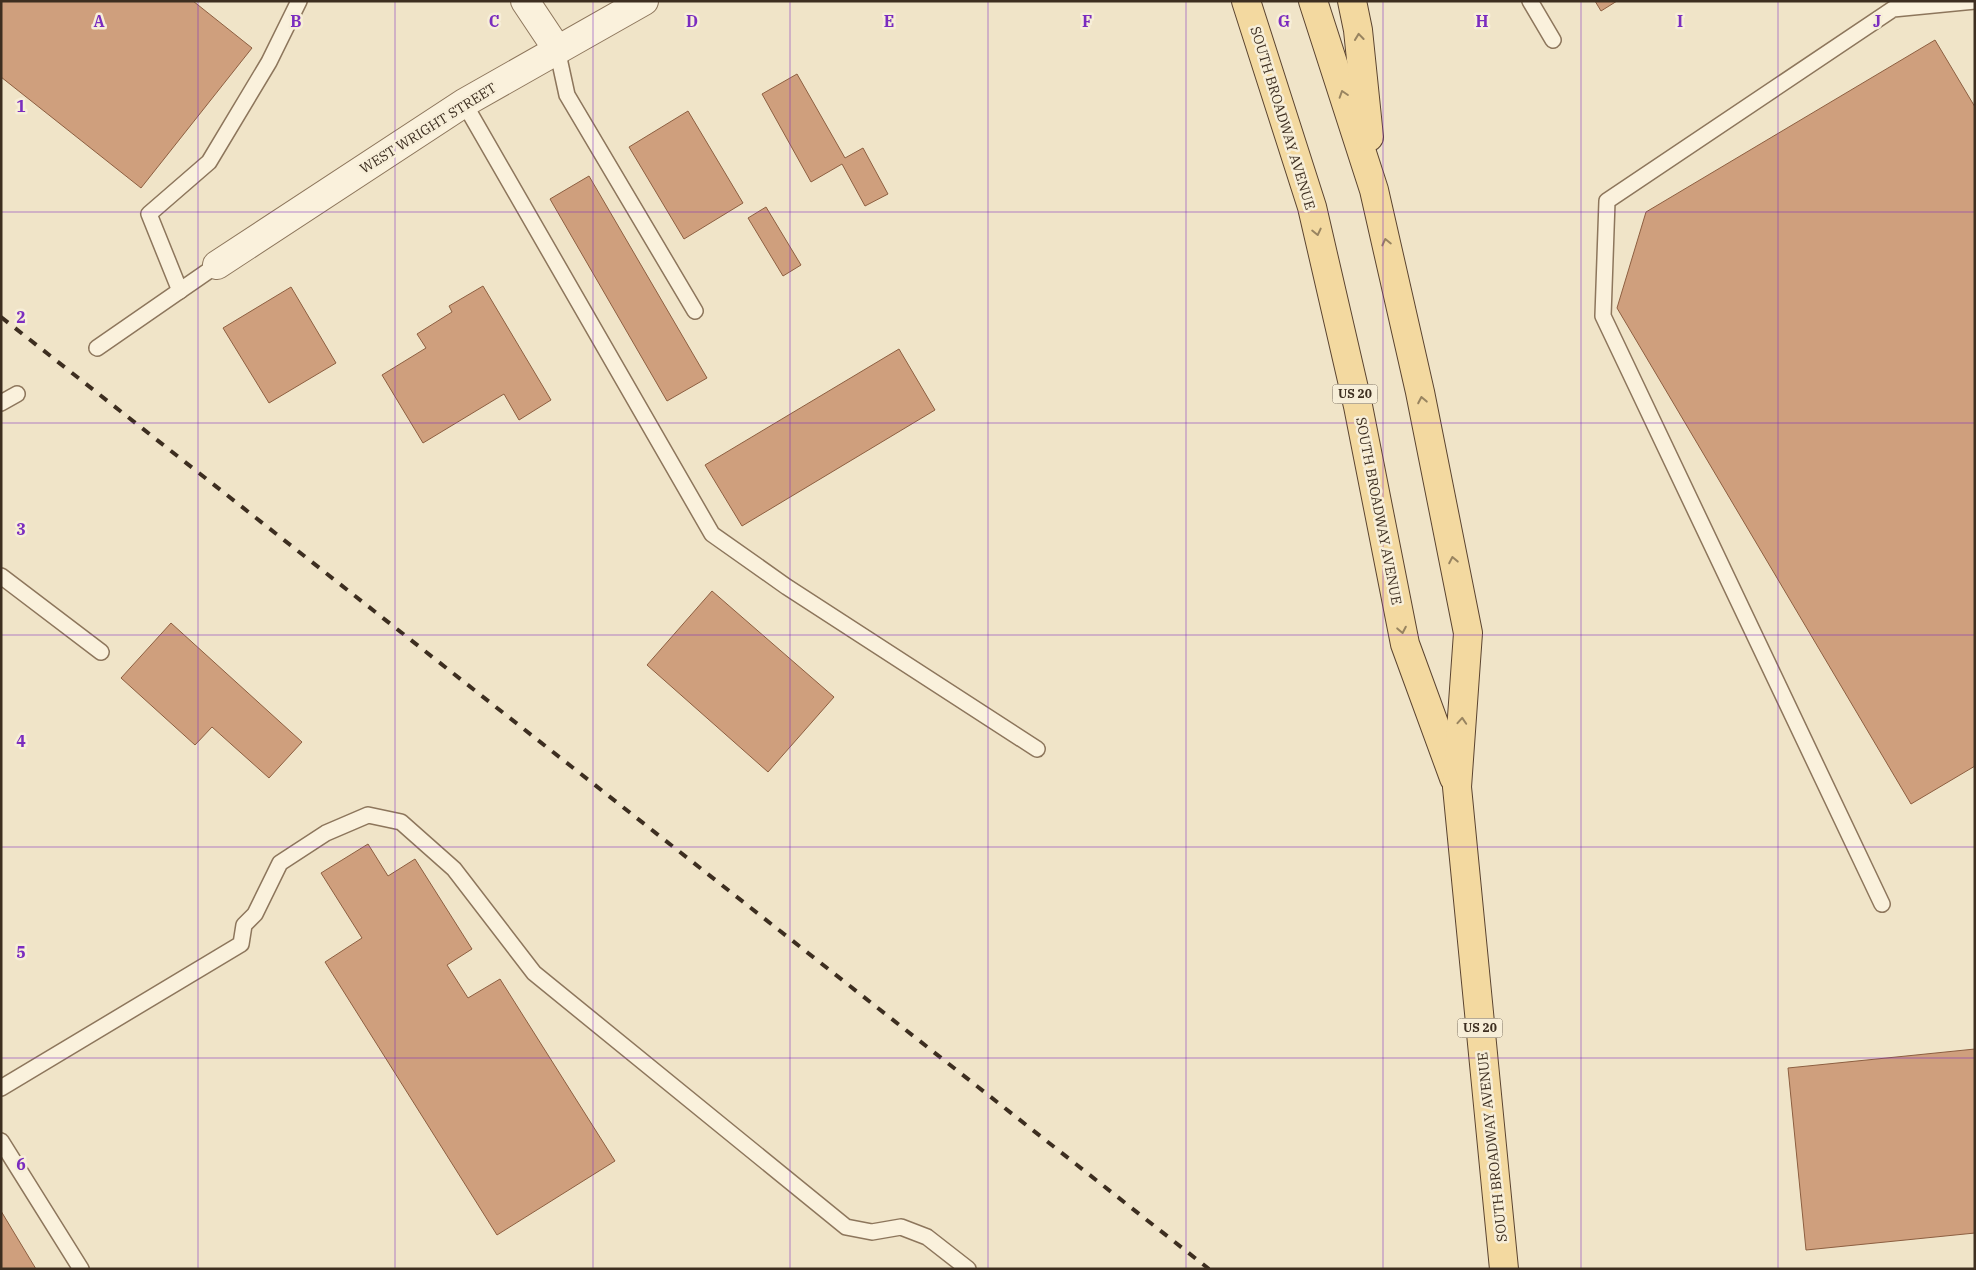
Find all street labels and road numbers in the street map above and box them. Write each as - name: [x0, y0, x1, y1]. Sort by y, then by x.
- street label: SOUTH BROADWAY AVENUE: [1246, 24, 1320, 212]
- street label: WEST WRIGHT STREET: [356, 79, 500, 177]
- road number: US 20: [1332, 384, 1378, 404]
- street label: SOUTH BROADWAY AVENUE: [1352, 416, 1406, 606]
- road number: US 20: [1458, 1018, 1502, 1038]
- street label: SOUTH BROADWAY AVENUE: [1473, 1051, 1511, 1243]

